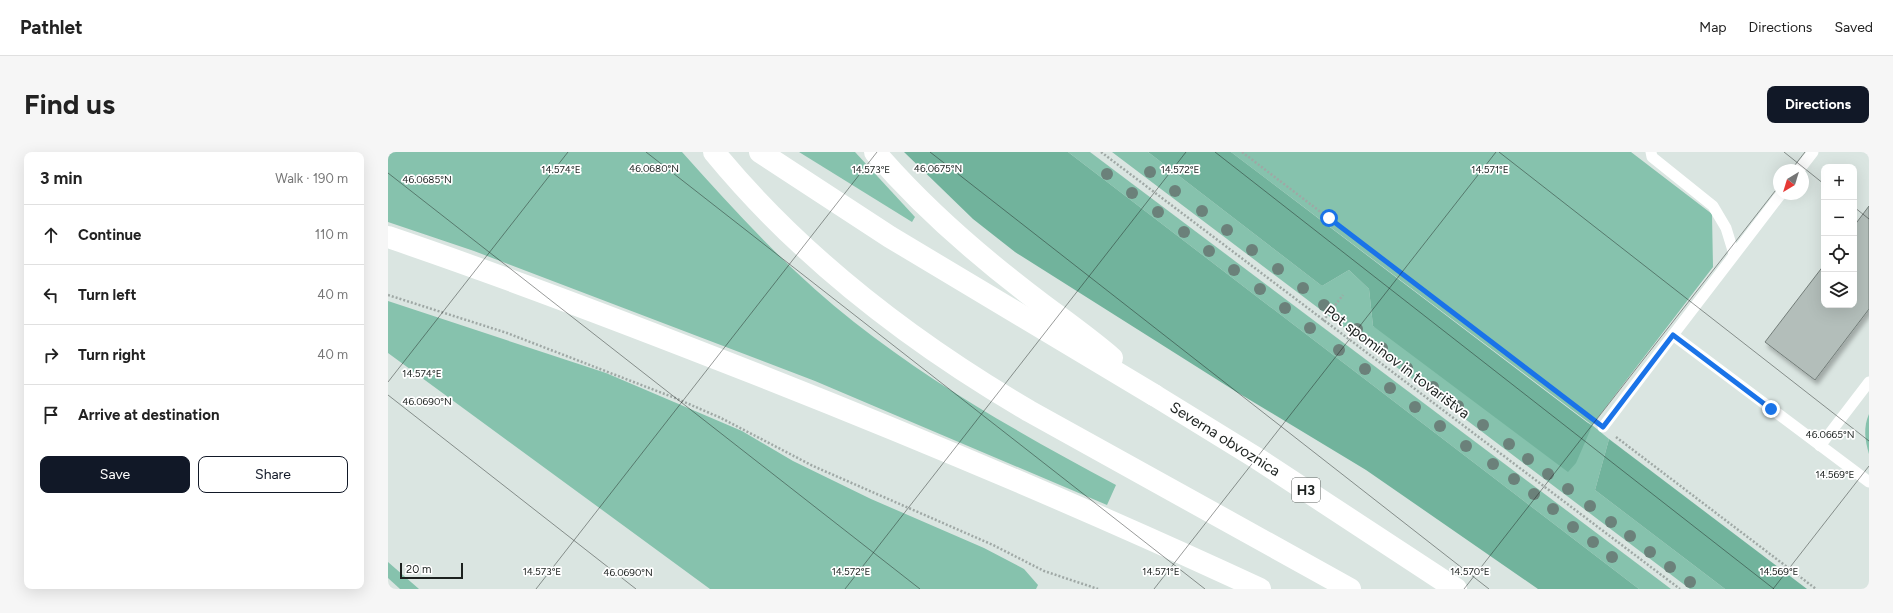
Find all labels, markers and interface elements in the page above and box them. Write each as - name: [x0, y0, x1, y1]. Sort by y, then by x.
- text: Pathlet: [20, 16, 83, 39]
- text: Map: [1699, 19, 1727, 36]
- text: Directions: [1749, 19, 1812, 36]
- text: Saved: [1834, 19, 1873, 36]
- button: Directions: [1767, 86, 1869, 123]
- text: Find us: [24, 87, 115, 121]
- text: 46.0680°N: [629, 162, 679, 175]
- text: 46.0675°N: [914, 162, 962, 175]
- text: 14.574°E: [541, 163, 581, 176]
- text: 14.573°E: [852, 163, 890, 176]
- text: 14.572°E: [1161, 163, 1199, 176]
- text: 14.571°E: [1471, 163, 1509, 176]
- north arrow: [1773, 164, 1809, 200]
- map controls: [1821, 164, 1857, 308]
- button: +: [1821, 164, 1857, 200]
- text: 3 min: [40, 168, 82, 188]
- text: Walk · 190 m: [275, 171, 348, 186]
- text: 46.0685°N: [402, 173, 452, 186]
- button: −: [1821, 200, 1857, 236]
- route start: [1320, 209, 1338, 227]
- icon: ahead: [40, 224, 62, 246]
- text: Continue: [78, 226, 141, 244]
- text: 110 m: [315, 227, 348, 242]
- button: locate: [1821, 236, 1857, 272]
- button: layers: [1821, 272, 1857, 308]
- icon: left: [40, 284, 62, 306]
- text: Turn left: [78, 286, 136, 304]
- text: 40 m: [317, 287, 348, 302]
- street label: Pot spominov in tovarištva: [1321, 301, 1473, 423]
- icon: right: [40, 344, 62, 366]
- text: Turn right: [78, 346, 146, 364]
- text: 40 m: [317, 347, 348, 362]
- text: 14.574°E: [402, 367, 442, 380]
- text: 46.0690°N: [402, 395, 452, 408]
- street label: Severna obvoznica: [1167, 398, 1283, 480]
- route end: [1762, 400, 1780, 418]
- icon: arrive: [40, 404, 62, 426]
- text: Arrive at destination: [78, 406, 219, 424]
- text: 46.0665°N: [1806, 428, 1854, 441]
- button: Save: [40, 456, 190, 493]
- button: Share: [198, 456, 348, 493]
- text: 14.569°E: [1815, 468, 1855, 481]
- road number: H3: [1292, 478, 1320, 502]
- scale bar: [400, 561, 463, 580]
- text: 20 m: [406, 563, 431, 576]
- text: 14.573°E: [523, 565, 561, 578]
- text: 14.572°E: [832, 565, 870, 578]
- text: 14.571°E: [1142, 565, 1180, 578]
- text: 14.570°E: [1450, 565, 1490, 578]
- text: 14.569°E: [1759, 565, 1799, 578]
- text: 46.0690°N: [603, 566, 653, 579]

